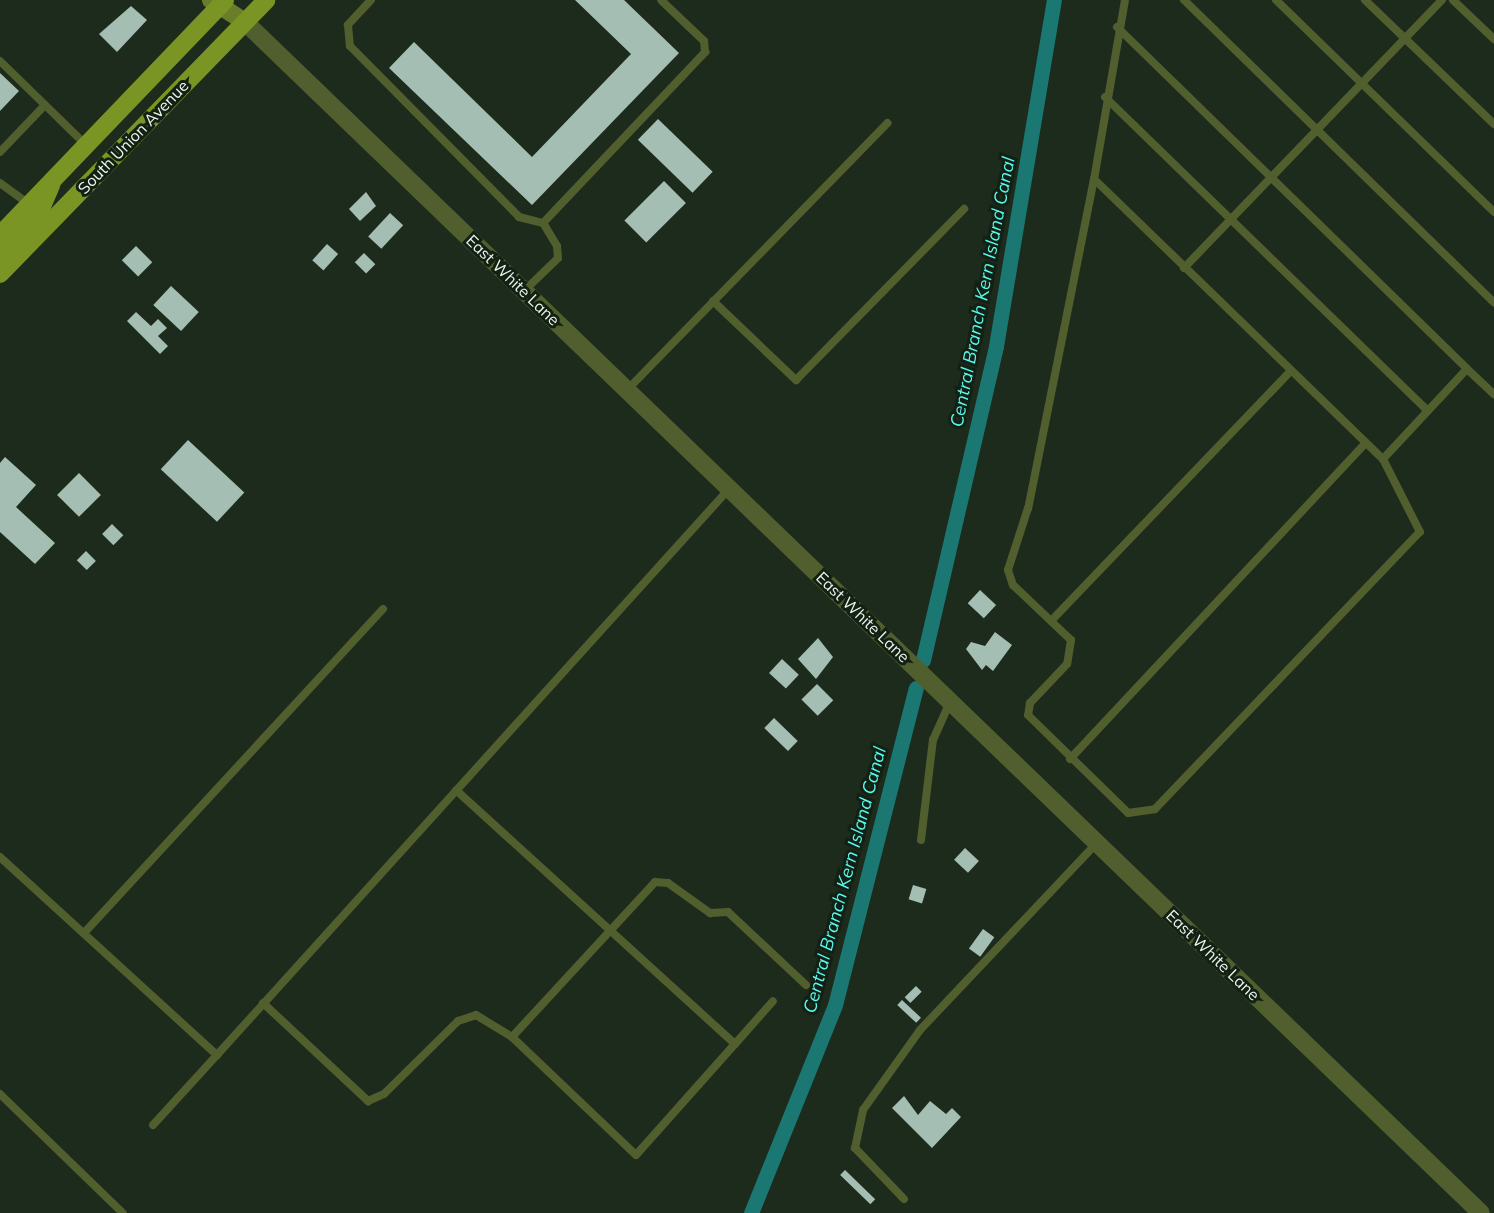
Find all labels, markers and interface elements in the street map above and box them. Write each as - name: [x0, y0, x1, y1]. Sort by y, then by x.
- street label: South Union Avenue: [74, 76, 192, 198]
- water label: Central Branch Kern Island Canal: [946, 155, 1020, 429]
- street label: East White Lane: [462, 231, 564, 329]
- street label: East White Lane: [812, 568, 914, 666]
- water label: Central Branch Kern Island Canal: [799, 745, 891, 1015]
- street label: East White Lane: [1162, 906, 1264, 1004]

